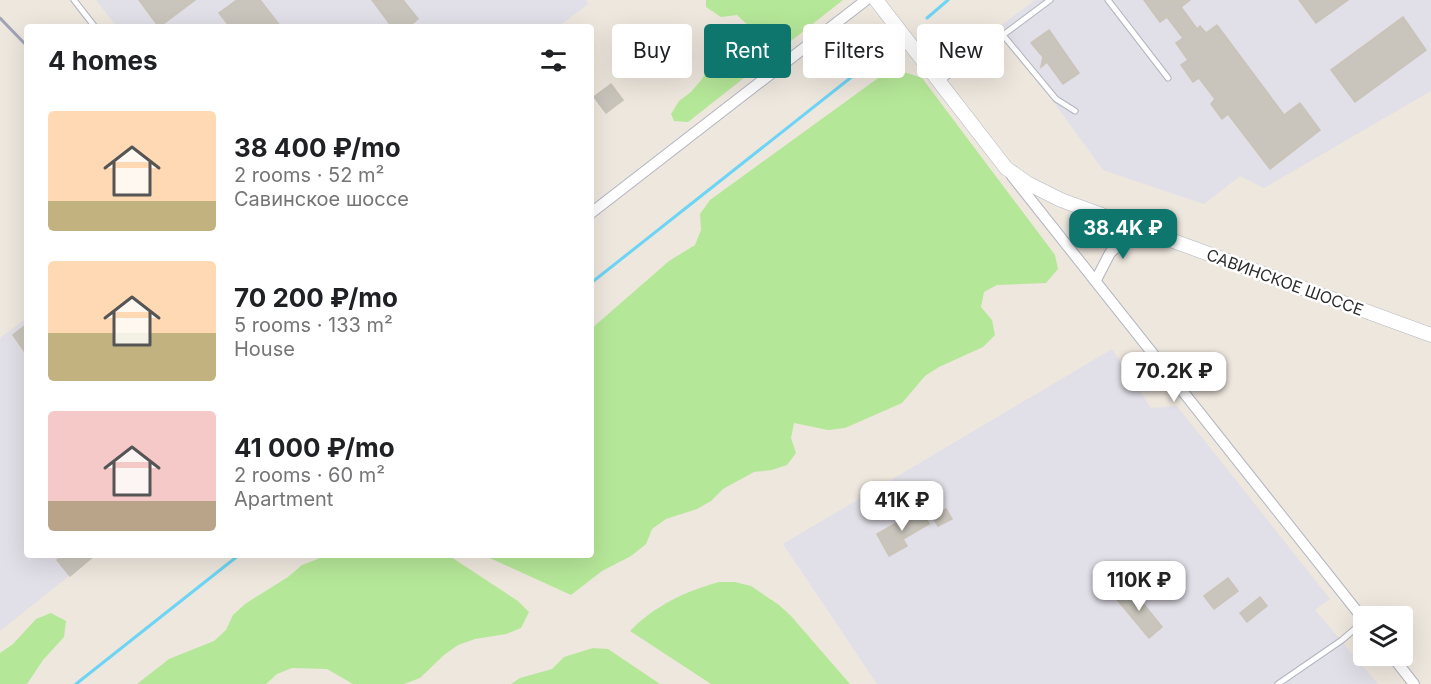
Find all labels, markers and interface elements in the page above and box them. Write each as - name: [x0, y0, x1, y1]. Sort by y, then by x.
- chip: Buy: [612, 24, 692, 78]
- chip: Rent: [704, 24, 791, 78]
- chip: Filters: [803, 24, 905, 78]
- chip: New: [917, 24, 1004, 78]
- icon: filters: [537, 44, 570, 77]
- text: 4 homes: [48, 45, 158, 76]
- text: 38 400 ₽/mo: [234, 132, 401, 163]
- icon: home: [96, 135, 168, 207]
- text: 2 rooms · 52 m²: [234, 163, 384, 187]
- text: Савинское шоссе: [234, 187, 409, 211]
- pin: 38.4K ₽: [1068, 209, 1178, 260]
- text: 38.4K ₽: [1083, 216, 1163, 240]
- street label: САВИНСКОЕ ШОССЕ: [1204, 244, 1366, 320]
- text: 70 200 ₽/mo: [234, 282, 398, 313]
- icon: home: [96, 285, 168, 357]
- text: 5 rooms · 133 m²: [234, 313, 393, 337]
- text: House: [234, 337, 295, 361]
- pin: 70.2K ₽: [1119, 352, 1229, 403]
- text: 70.2K ₽: [1135, 359, 1213, 383]
- text: 41 000 ₽/mo: [234, 432, 395, 463]
- icon: home: [96, 435, 168, 507]
- text: 2 rooms · 60 m²: [234, 463, 385, 487]
- pin: 41K ₽: [860, 481, 944, 532]
- text: Apartment: [234, 487, 333, 511]
- text: 41K ₽: [874, 488, 930, 512]
- pin: 110K ₽: [1090, 561, 1188, 612]
- text: 110K ₽: [1107, 568, 1171, 592]
- map controls: [1353, 606, 1413, 666]
- button: layers: [1353, 606, 1413, 666]

